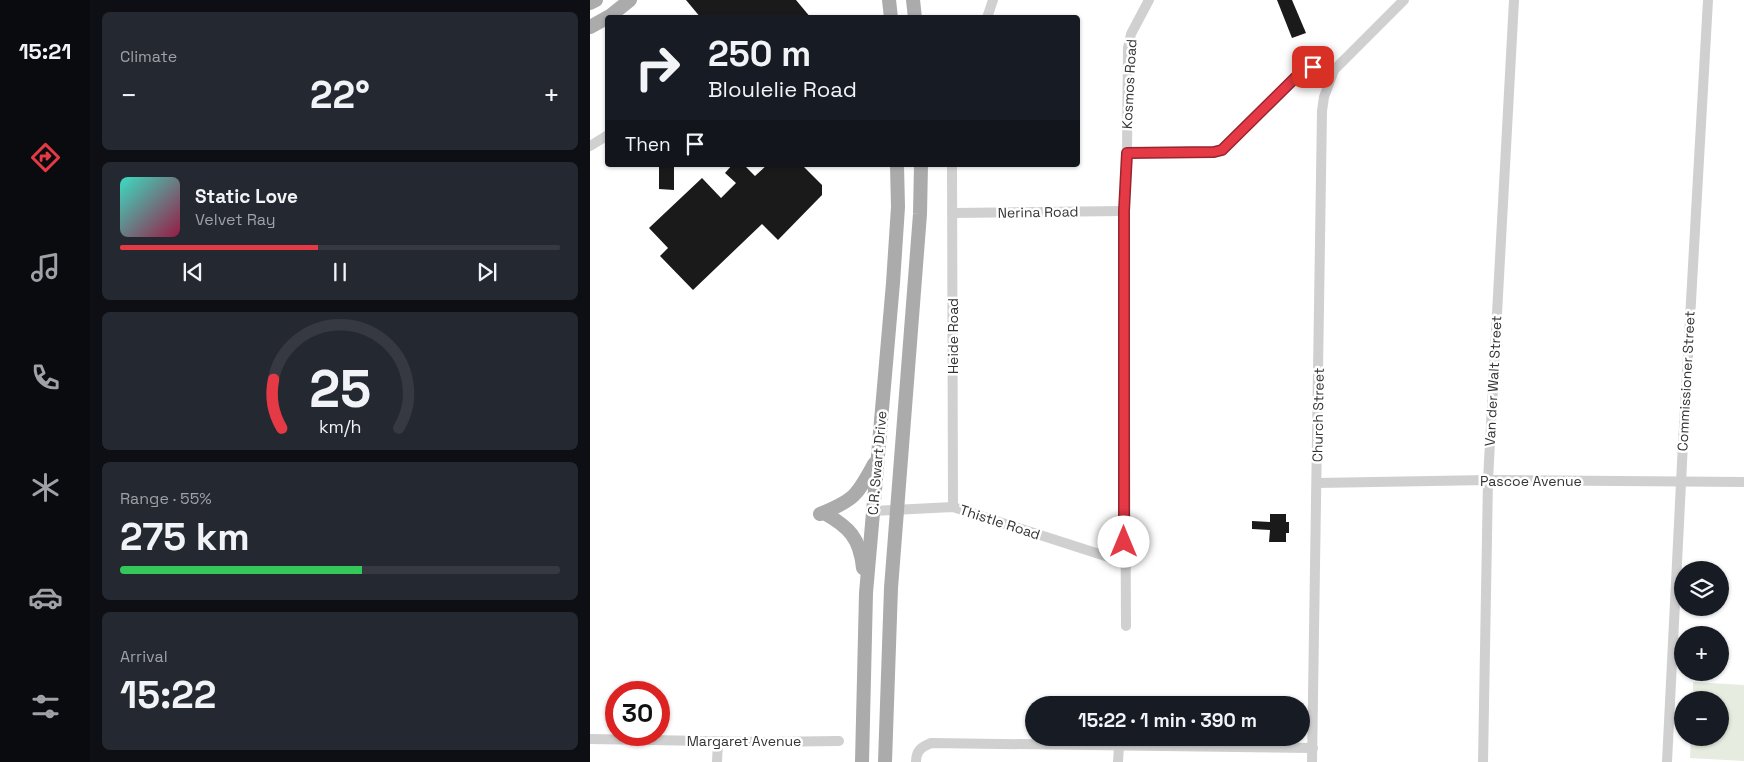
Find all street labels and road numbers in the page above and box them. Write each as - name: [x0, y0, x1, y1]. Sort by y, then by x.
- street label: Kosmos Road: [1118, 38, 1140, 130]
- street label: Nerina Road: [997, 202, 1079, 222]
- street label: Heide Road: [944, 298, 962, 374]
- street label: Commissioner Street: [1673, 310, 1699, 452]
- street label: Van der Walt Street: [1481, 315, 1505, 447]
- street label: Church Street: [1308, 368, 1328, 462]
- street label: C.R. Swart Drive: [863, 410, 891, 516]
- street label: Pascoe Avenue: [1480, 472, 1582, 490]
- street label: Thistle Road: [957, 501, 1043, 543]
- street label: Margaret Avenue: [687, 732, 801, 750]

